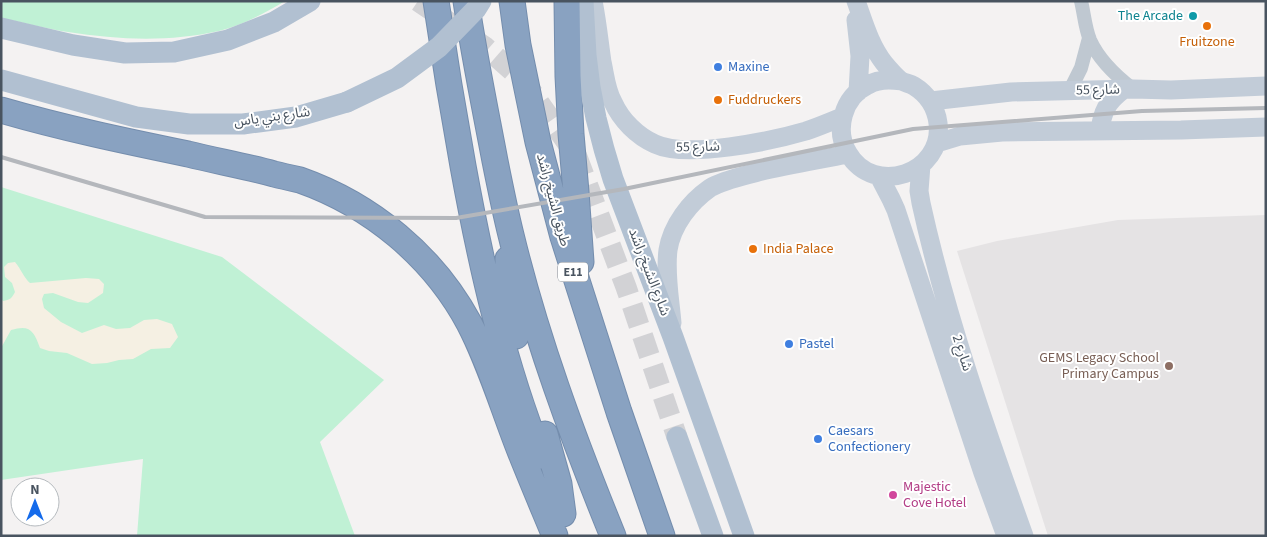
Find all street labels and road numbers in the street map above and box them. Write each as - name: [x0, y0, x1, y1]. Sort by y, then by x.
- street label: شارع 55: [1076, 80, 1120, 100]
- street label: شارع بني ياس: [233, 102, 312, 133]
- street label: شارع 55: [676, 137, 720, 157]
- street label: طريق الشيخ راشد: [531, 151, 575, 249]
- street label: شارع الشيخ راشد: [623, 225, 675, 319]
- road number: E11: [558, 262, 588, 282]
- street label: شارع 2: [947, 332, 977, 374]

